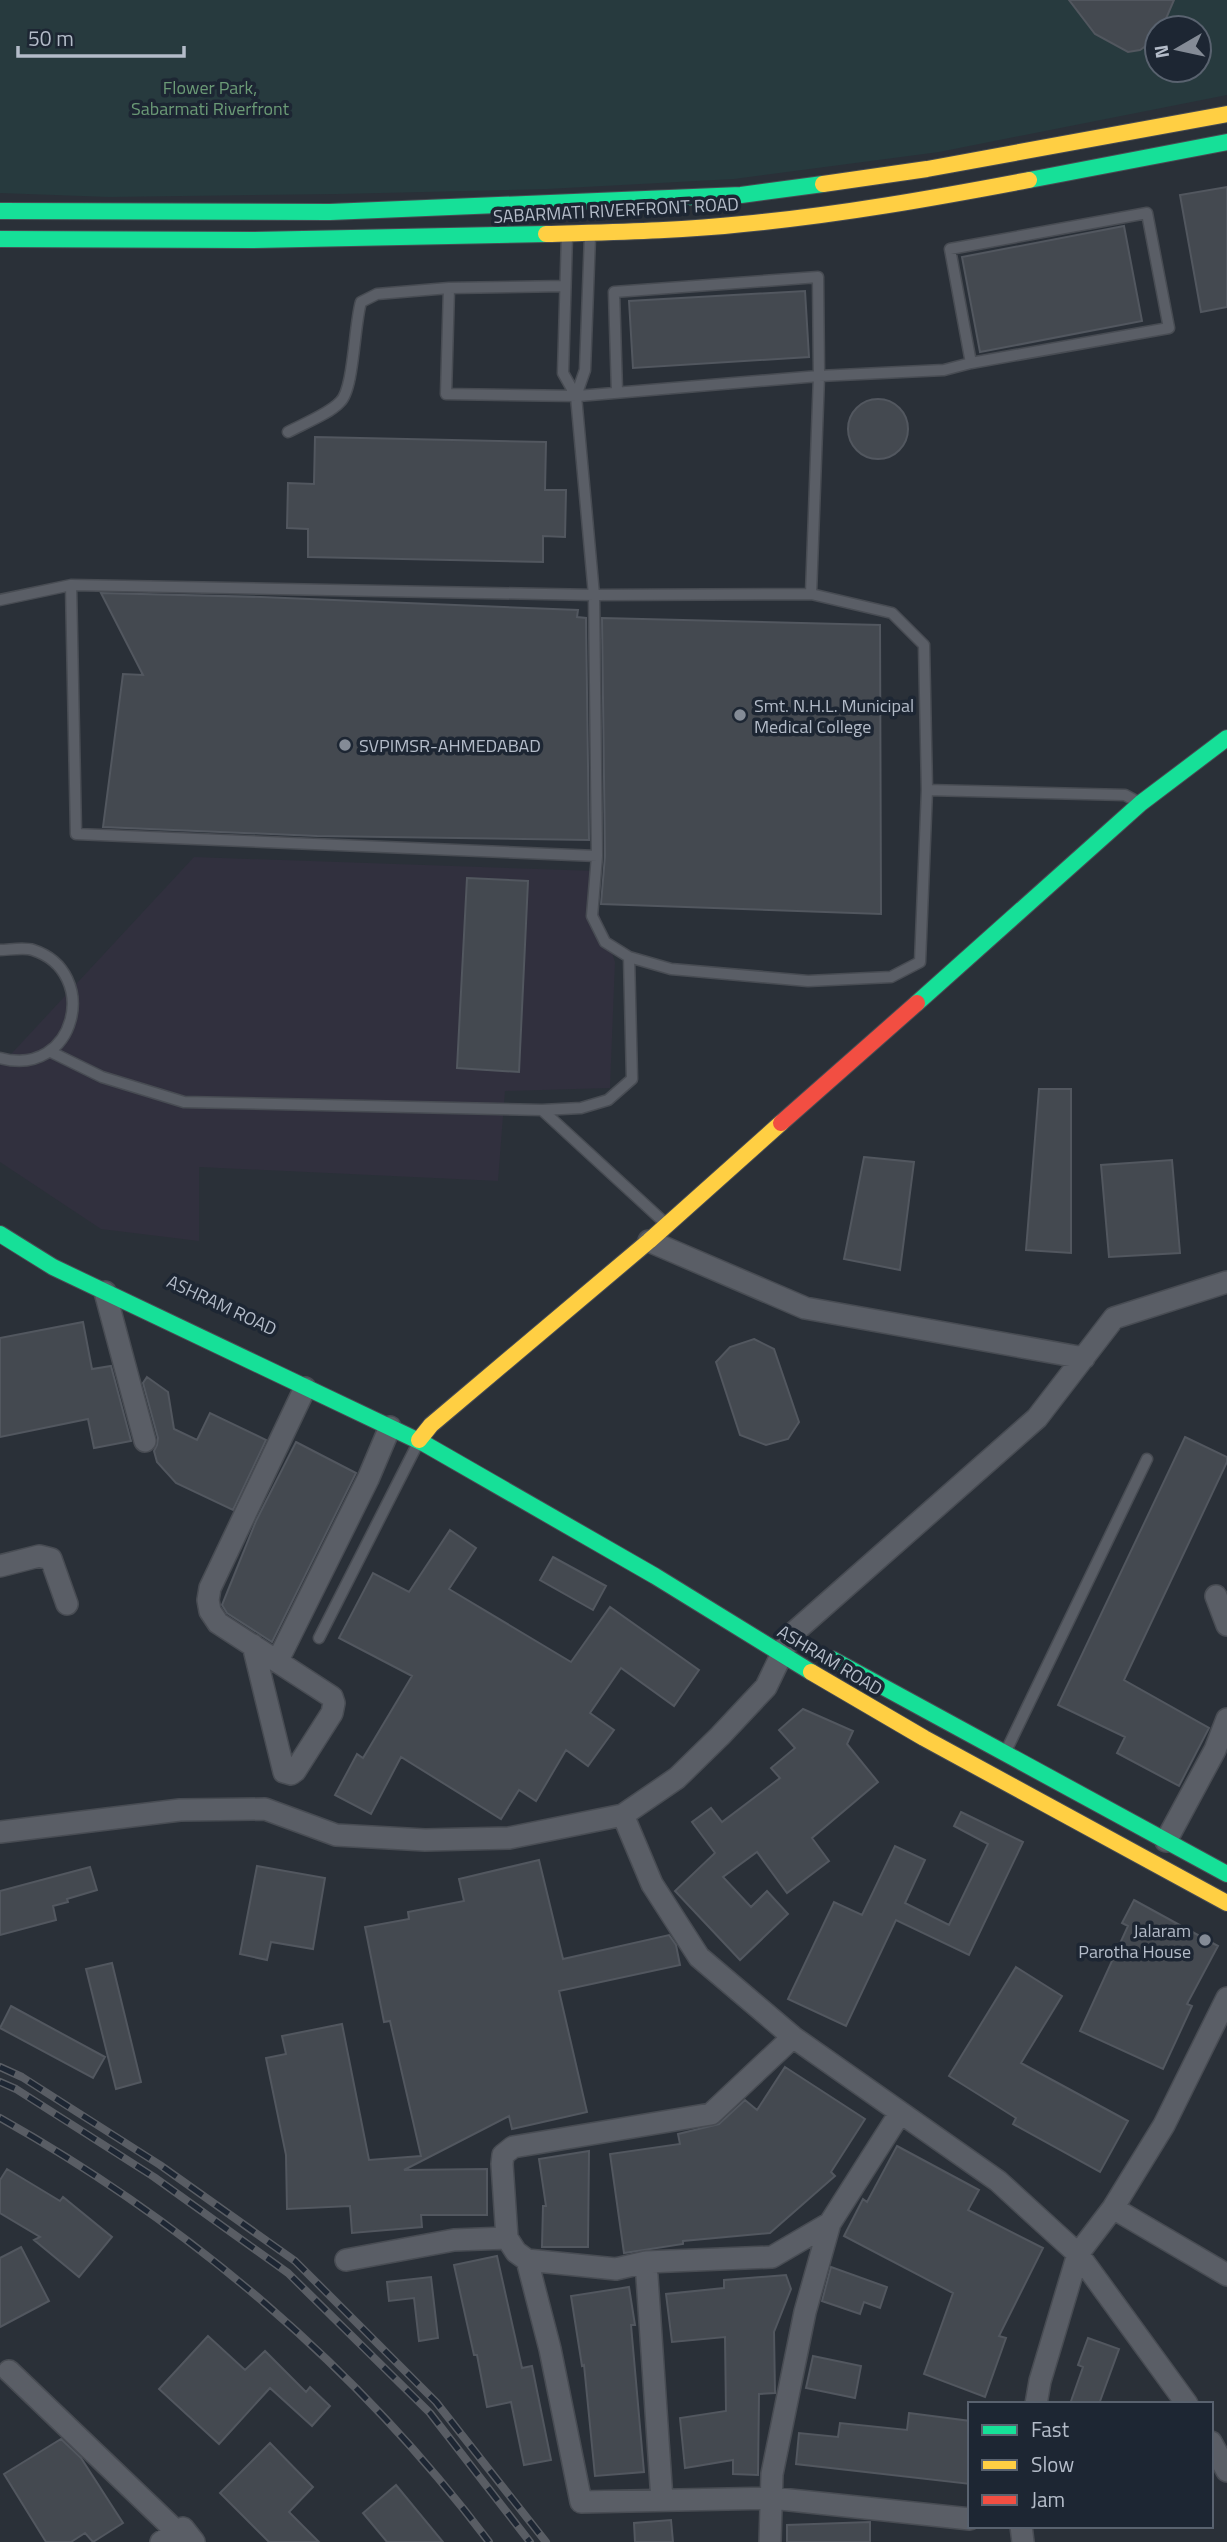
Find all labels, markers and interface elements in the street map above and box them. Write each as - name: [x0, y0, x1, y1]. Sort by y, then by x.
- scale bar: [18, 14, 184, 58]
- north arrow: [1143, 14, 1213, 84]
- text: 50 m: [28, 22, 74, 54]
- text: N: [1145, 43, 1176, 61]
- park label: Flower Park, Sabarmati Riverfront: [131, 74, 290, 122]
- street label: SABARMATI RIVERFRONT ROAD: [492, 190, 740, 230]
- place label: Smt. N.H.L. Municipal Medical College: [754, 692, 914, 740]
- marker: Smt. N.H.L. Municipal Medical College: [732, 707, 748, 723]
- place label: SVPIMSR-AHMEDABAD: [359, 732, 541, 759]
- marker: SVPIMSR-AHMEDABAD: [337, 737, 353, 753]
- street label: ASHRAM ROAD: [163, 1268, 281, 1342]
- street label: ASHRAM ROAD: [772, 1618, 888, 1702]
- place label: Jalaram Parotha House: [1078, 1917, 1191, 1965]
- marker: Jalaram Parotha House: [1197, 1932, 1213, 1948]
- legend: [968, 2402, 1213, 2528]
- text: Fast: [1031, 2413, 1070, 2445]
- text: Slow: [1031, 2448, 1074, 2480]
- text: Jam: [1031, 2483, 1065, 2515]

